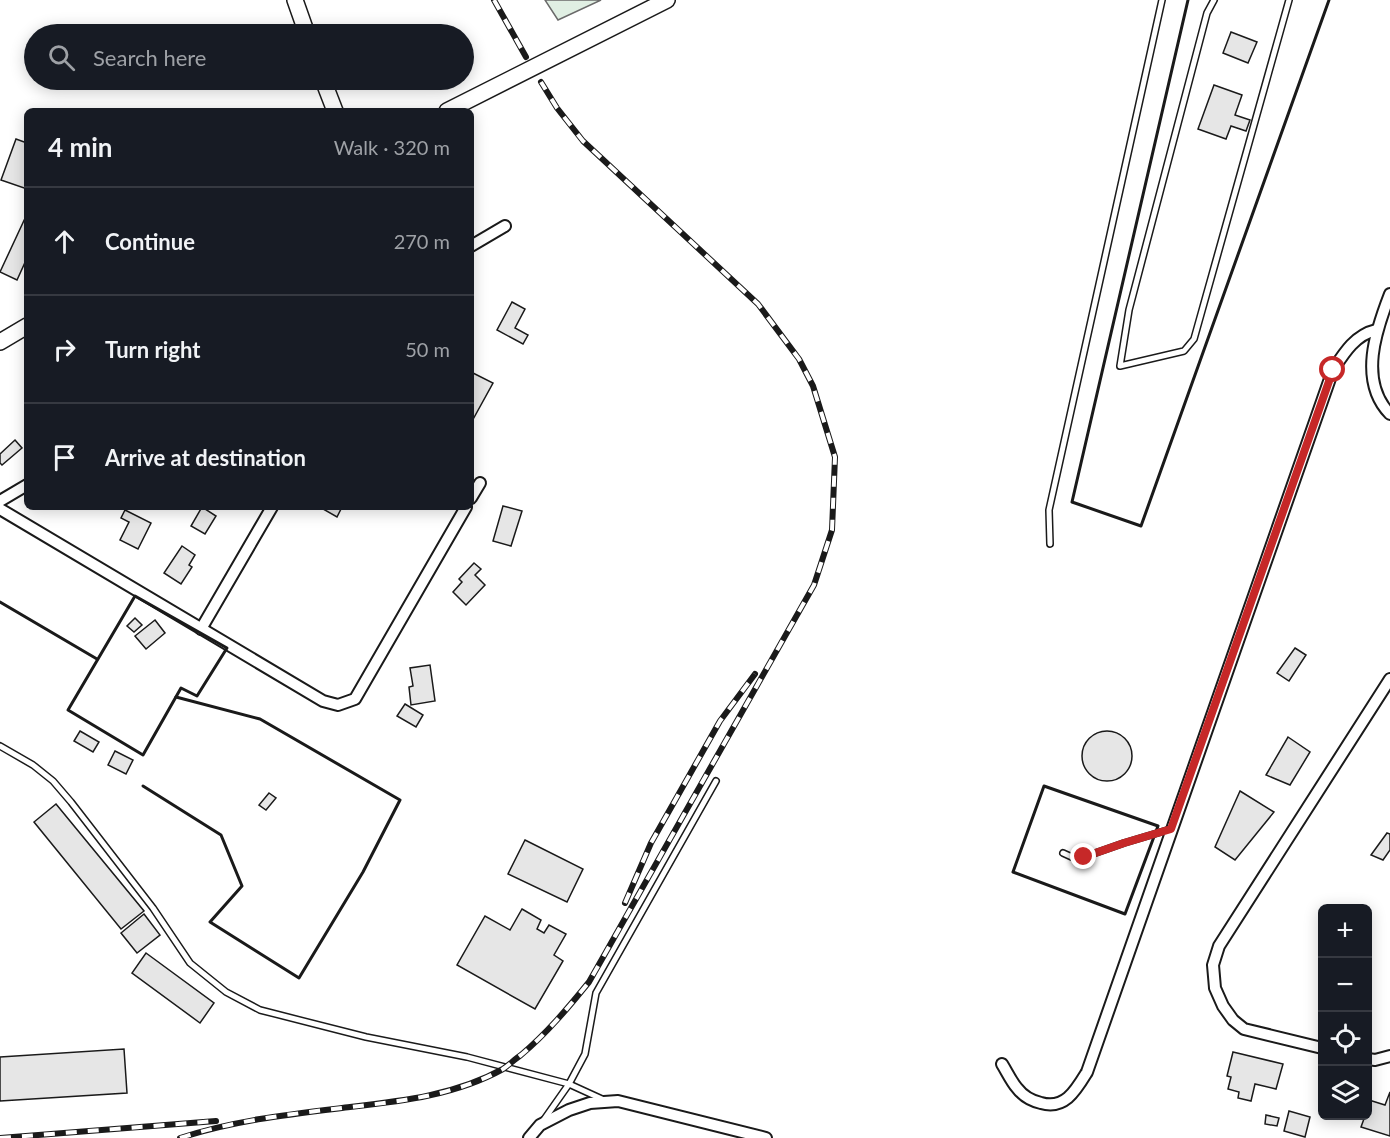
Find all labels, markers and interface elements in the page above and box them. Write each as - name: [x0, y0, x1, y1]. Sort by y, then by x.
- search box: [24, 24, 474, 90]
- icon: search: [45, 41, 78, 74]
- text: Search here: [93, 44, 206, 71]
- text: 4 min: [48, 131, 112, 163]
- text: Walk · 320 m: [334, 135, 450, 159]
- icon: ahead: [48, 225, 81, 258]
- text: Continue: [105, 228, 195, 255]
- text: 270 m: [394, 229, 450, 253]
- icon: right: [48, 333, 81, 366]
- text: Turn right: [105, 336, 200, 363]
- text: 50 m: [405, 337, 450, 361]
- route start: [1319, 356, 1345, 382]
- icon: arrive: [48, 441, 81, 474]
- text: Arrive at destination: [105, 444, 306, 471]
- route end: [1070, 843, 1096, 869]
- map controls: [1318, 904, 1372, 1120]
- button: +: [1318, 904, 1372, 958]
- button: −: [1318, 958, 1372, 1012]
- button: locate: [1318, 1012, 1372, 1066]
- button: layers: [1318, 1066, 1372, 1120]

